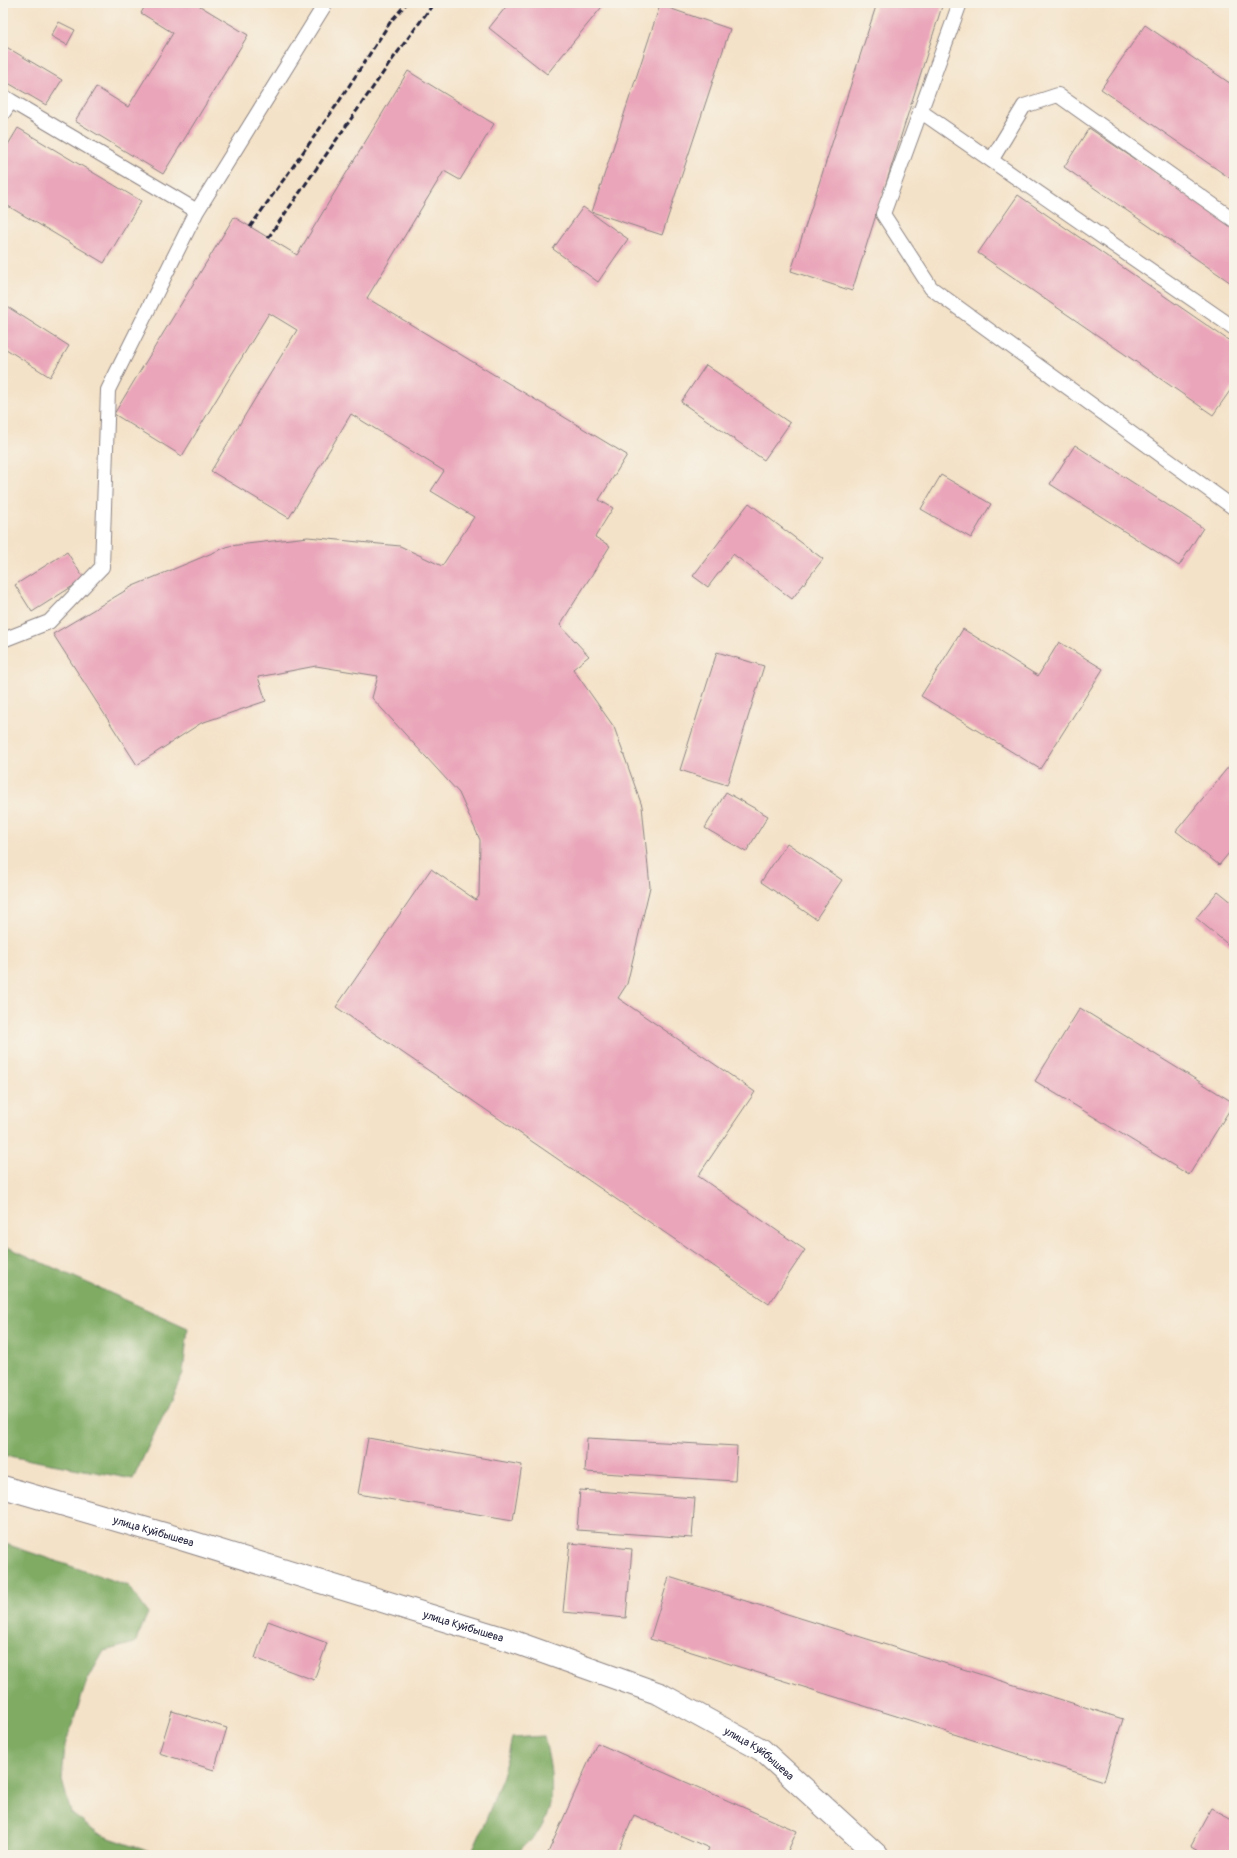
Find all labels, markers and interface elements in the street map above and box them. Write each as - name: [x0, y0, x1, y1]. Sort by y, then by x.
- street label: улица Куйбышева: [111, 1513, 196, 1549]
- street label: улица Куйбышева: [421, 1607, 505, 1644]
- street label: улица Куйбышева: [721, 1724, 797, 1783]

